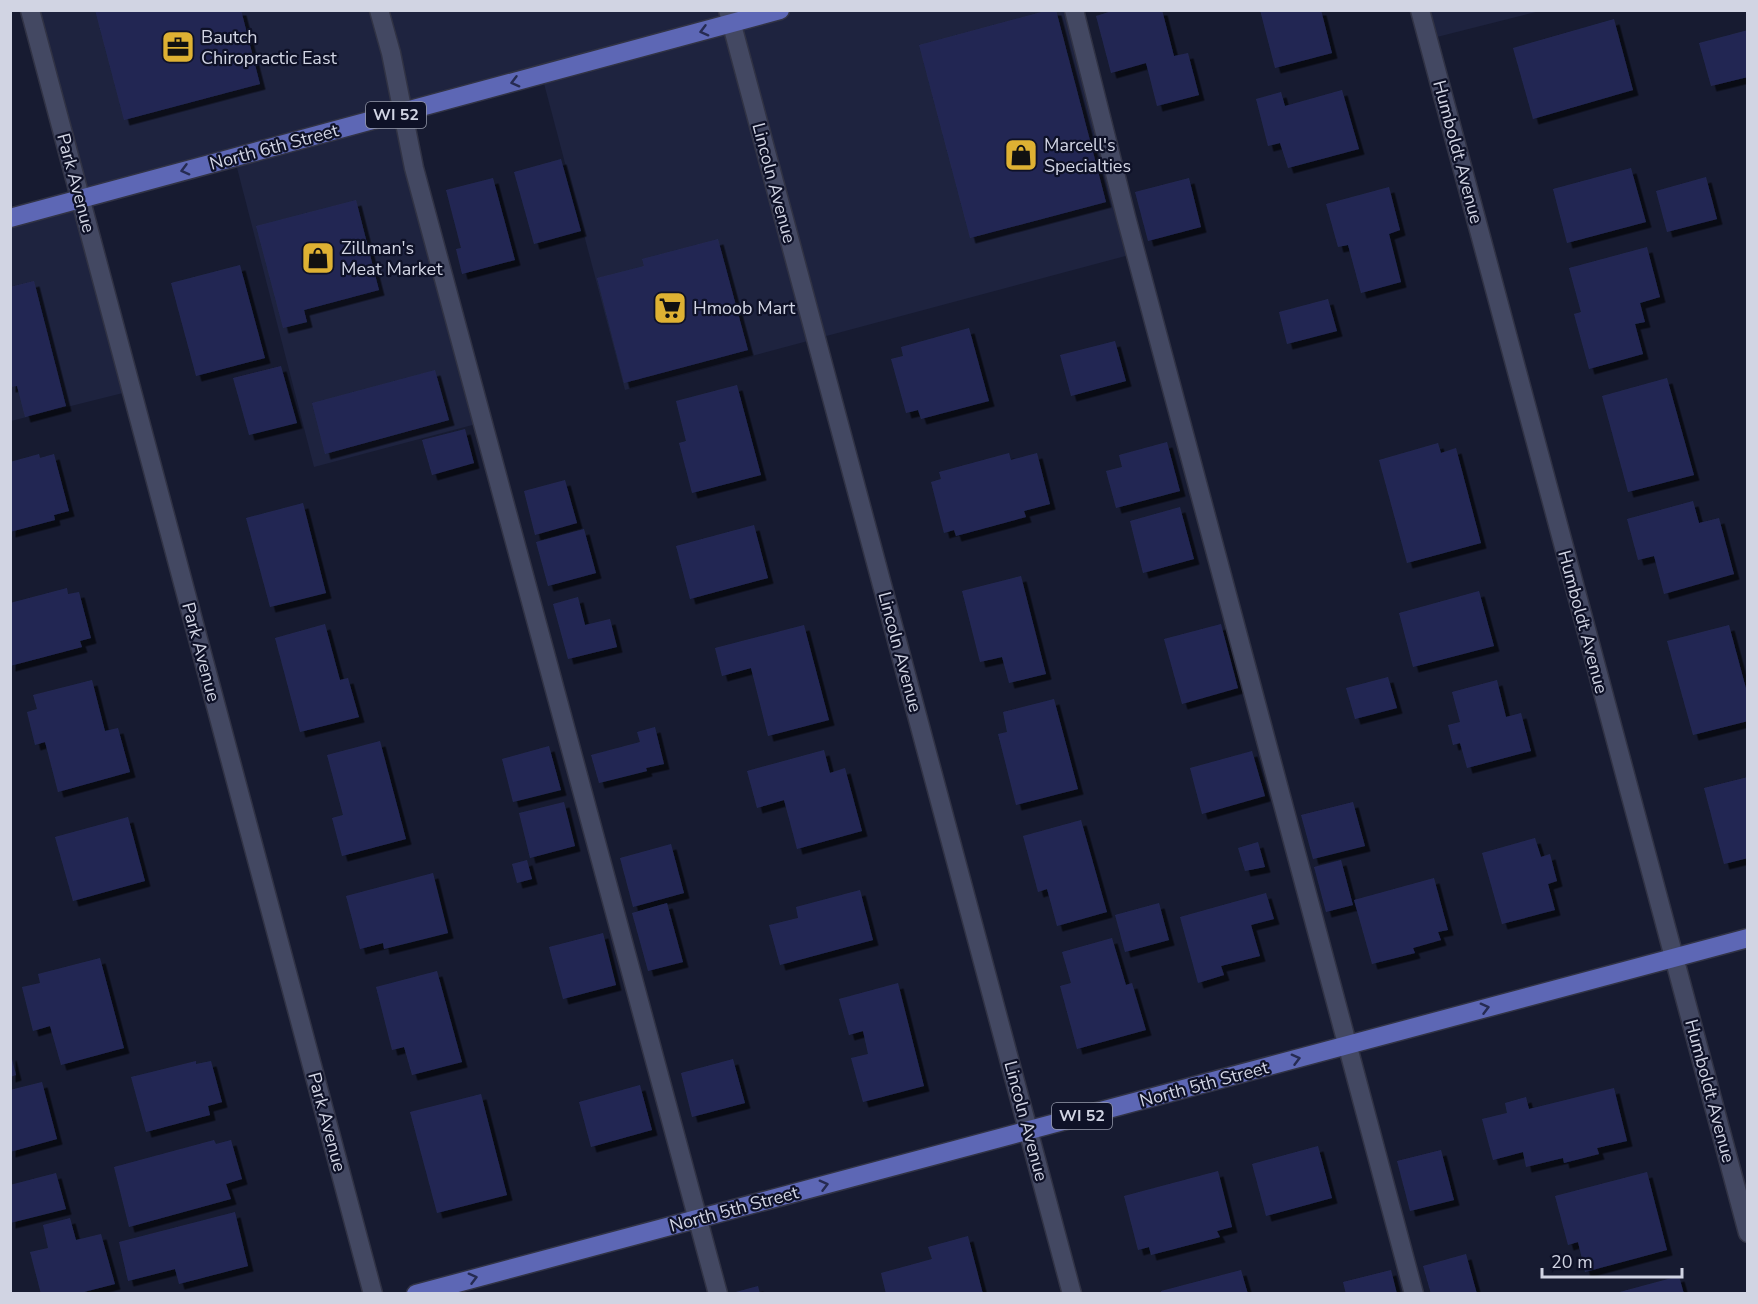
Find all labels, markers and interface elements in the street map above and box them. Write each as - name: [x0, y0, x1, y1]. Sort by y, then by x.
- one-way arrow: [699, 24, 709, 36]
- place label: Bautch Chiropractic East: [201, 25, 337, 70]
- office icon: Bautch Chiropractic East: [160, 29, 196, 65]
- one-way arrow: [511, 75, 521, 87]
- street label: Humboldt Avenue: [1427, 78, 1489, 226]
- road number: WI 52: [366, 102, 426, 128]
- street label: North 6th Street: [207, 118, 342, 176]
- street label: Lincoln Avenue: [746, 120, 802, 246]
- street label: Park Avenue: [51, 131, 101, 235]
- place label: Marcell's Specialties: [1044, 133, 1131, 178]
- shop icon: Marcell's Specialties: [1003, 137, 1039, 173]
- one-way arrow: [180, 163, 190, 176]
- place label: Zillman's Meat Market: [341, 236, 443, 281]
- shop icon: Zillman's Meat Market: [300, 240, 336, 276]
- supermarket icon: Hmoob Mart: [652, 290, 688, 326]
- place label: Hmoob Mart: [693, 296, 796, 320]
- street label: Humboldt Avenue: [1552, 548, 1614, 696]
- street label: Lincoln Avenue: [872, 589, 928, 715]
- street label: Park Avenue: [176, 600, 226, 704]
- one-way arrow: [1479, 1003, 1489, 1016]
- street label: Humboldt Avenue: [1679, 1017, 1741, 1165]
- one-way arrow: [1290, 1054, 1301, 1066]
- street label: North 5th Street: [1137, 1055, 1272, 1113]
- street label: Lincoln Avenue: [998, 1058, 1054, 1184]
- street label: Park Avenue: [302, 1070, 352, 1174]
- road number: WI 52: [1052, 1103, 1112, 1129]
- street label: North 5th Street: [667, 1180, 802, 1238]
- one-way arrow: [818, 1180, 829, 1192]
- scale bar: [1542, 1241, 1682, 1279]
- text: 20 m: [1551, 1250, 1593, 1274]
- one-way arrow: [468, 1273, 478, 1286]

